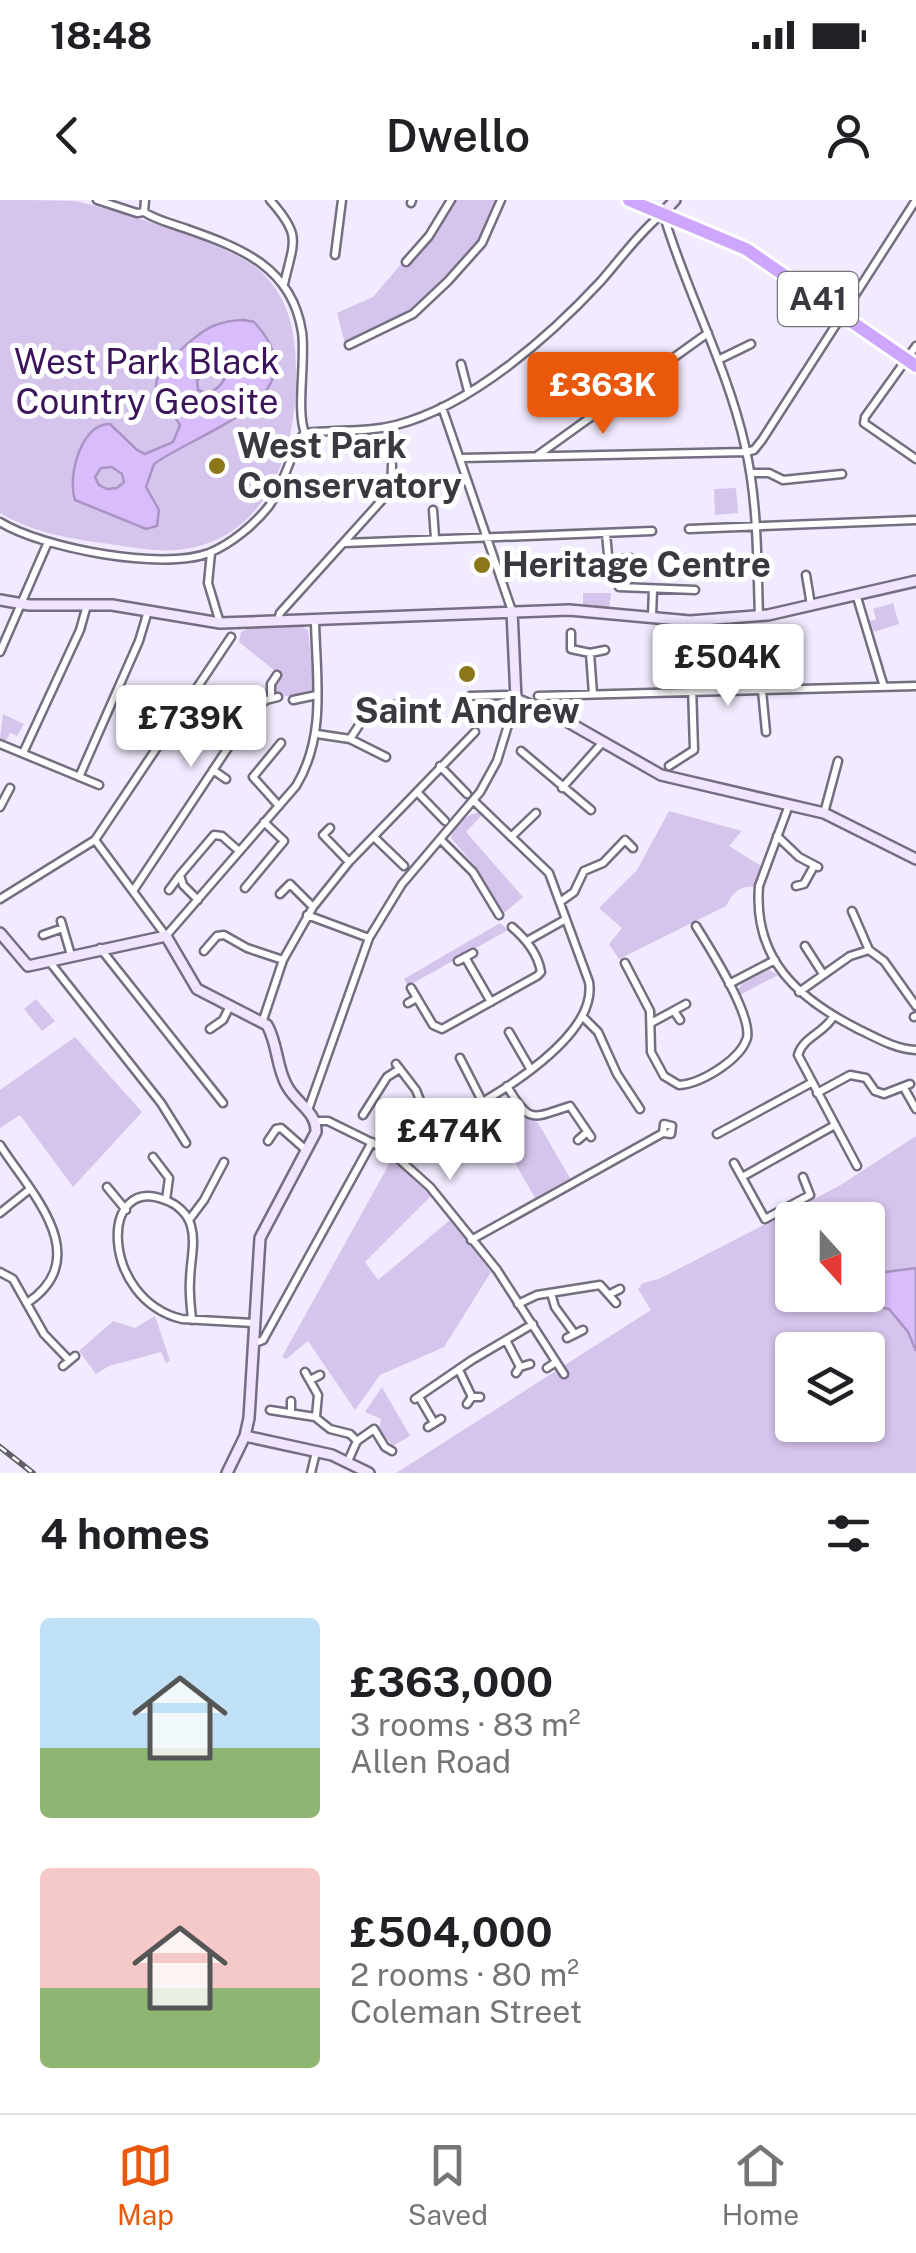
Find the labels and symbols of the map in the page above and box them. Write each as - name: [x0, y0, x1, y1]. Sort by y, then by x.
- road number: A41: [778, 272, 858, 326]
- park label: West Park Black Country Geosite: [14, 341, 280, 422]
- pin: £363K: [533, 352, 673, 437]
- place label: West Park Conservatory: [237, 425, 462, 506]
- marker: West Park Conservatory: [206, 455, 228, 477]
- place label: Heritage Centre: [502, 544, 771, 585]
- marker: Heritage Centre: [471, 554, 493, 576]
- pin: £504K: [658, 624, 798, 709]
- marker: Saint Andrew: [456, 663, 478, 685]
- pin: £739K: [121, 685, 261, 770]
- place label: Saint Andrew: [354, 690, 580, 731]
- pin: £474K: [380, 1098, 520, 1183]
- north arrow: [775, 1202, 885, 1312]

